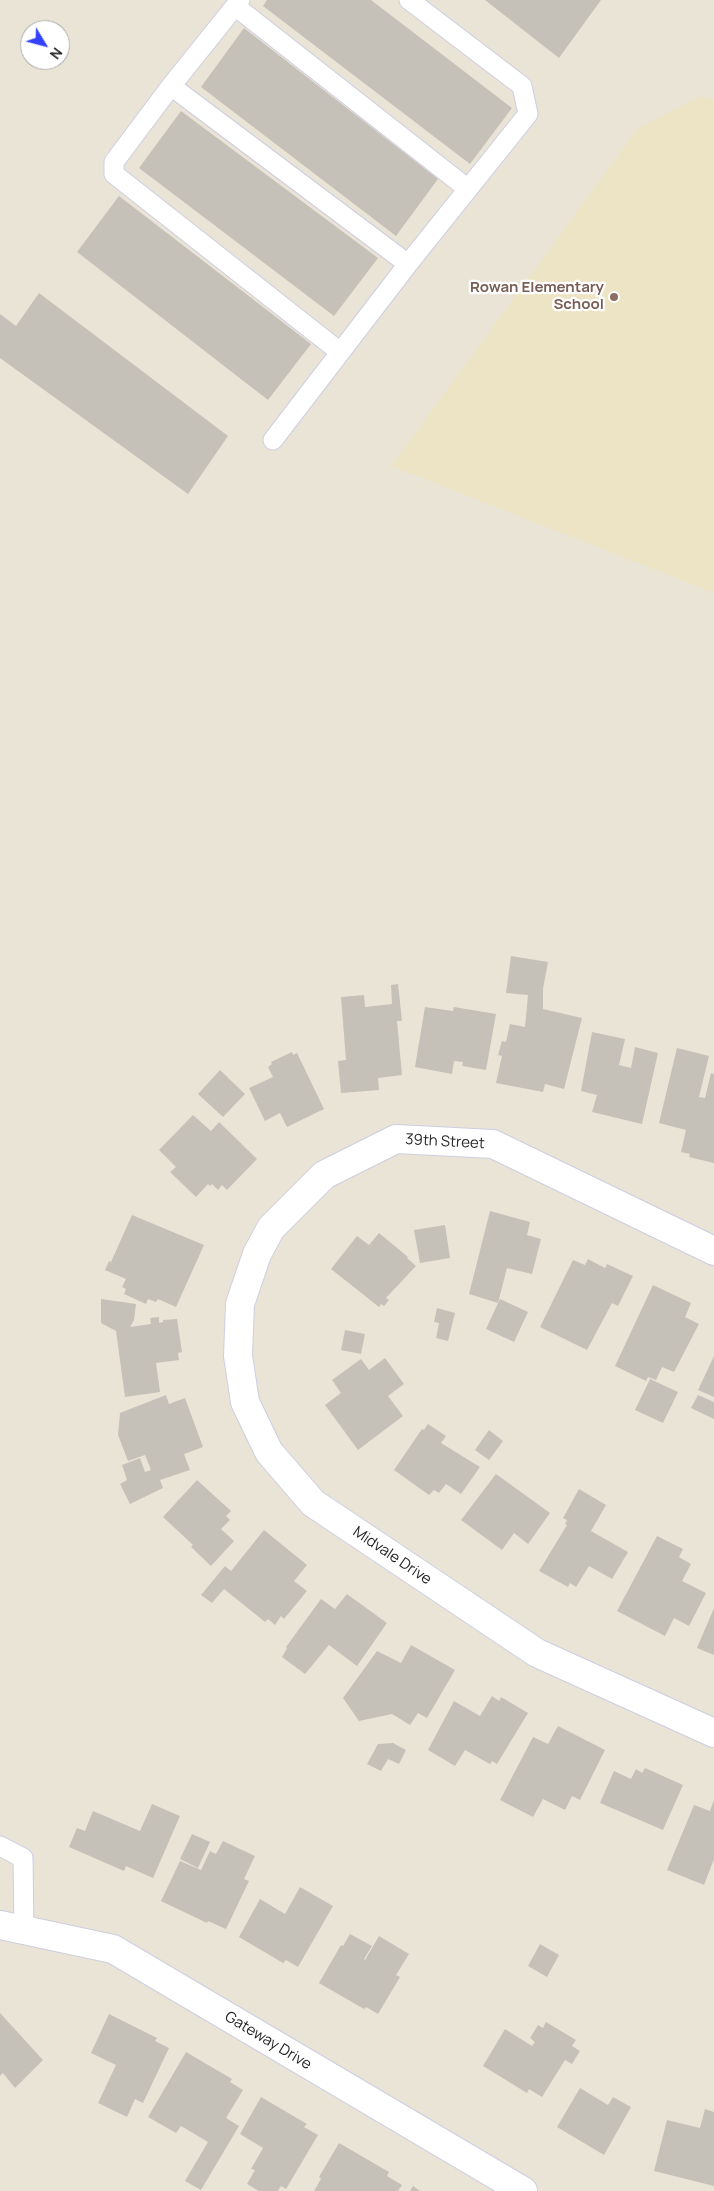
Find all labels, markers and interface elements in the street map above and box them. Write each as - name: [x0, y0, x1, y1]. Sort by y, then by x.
- north arrow: [20, 20, 70, 70]
- text: N: [46, 44, 67, 63]
- place label: Rowan Elementary School: [470, 279, 604, 314]
- marker: Rowan Elementary School: [608, 291, 620, 303]
- street label: 39th Street: [405, 1131, 485, 1153]
- street label: Midvale Drive: [349, 1523, 435, 1589]
- street label: Gateway Drive: [221, 2008, 315, 2074]

